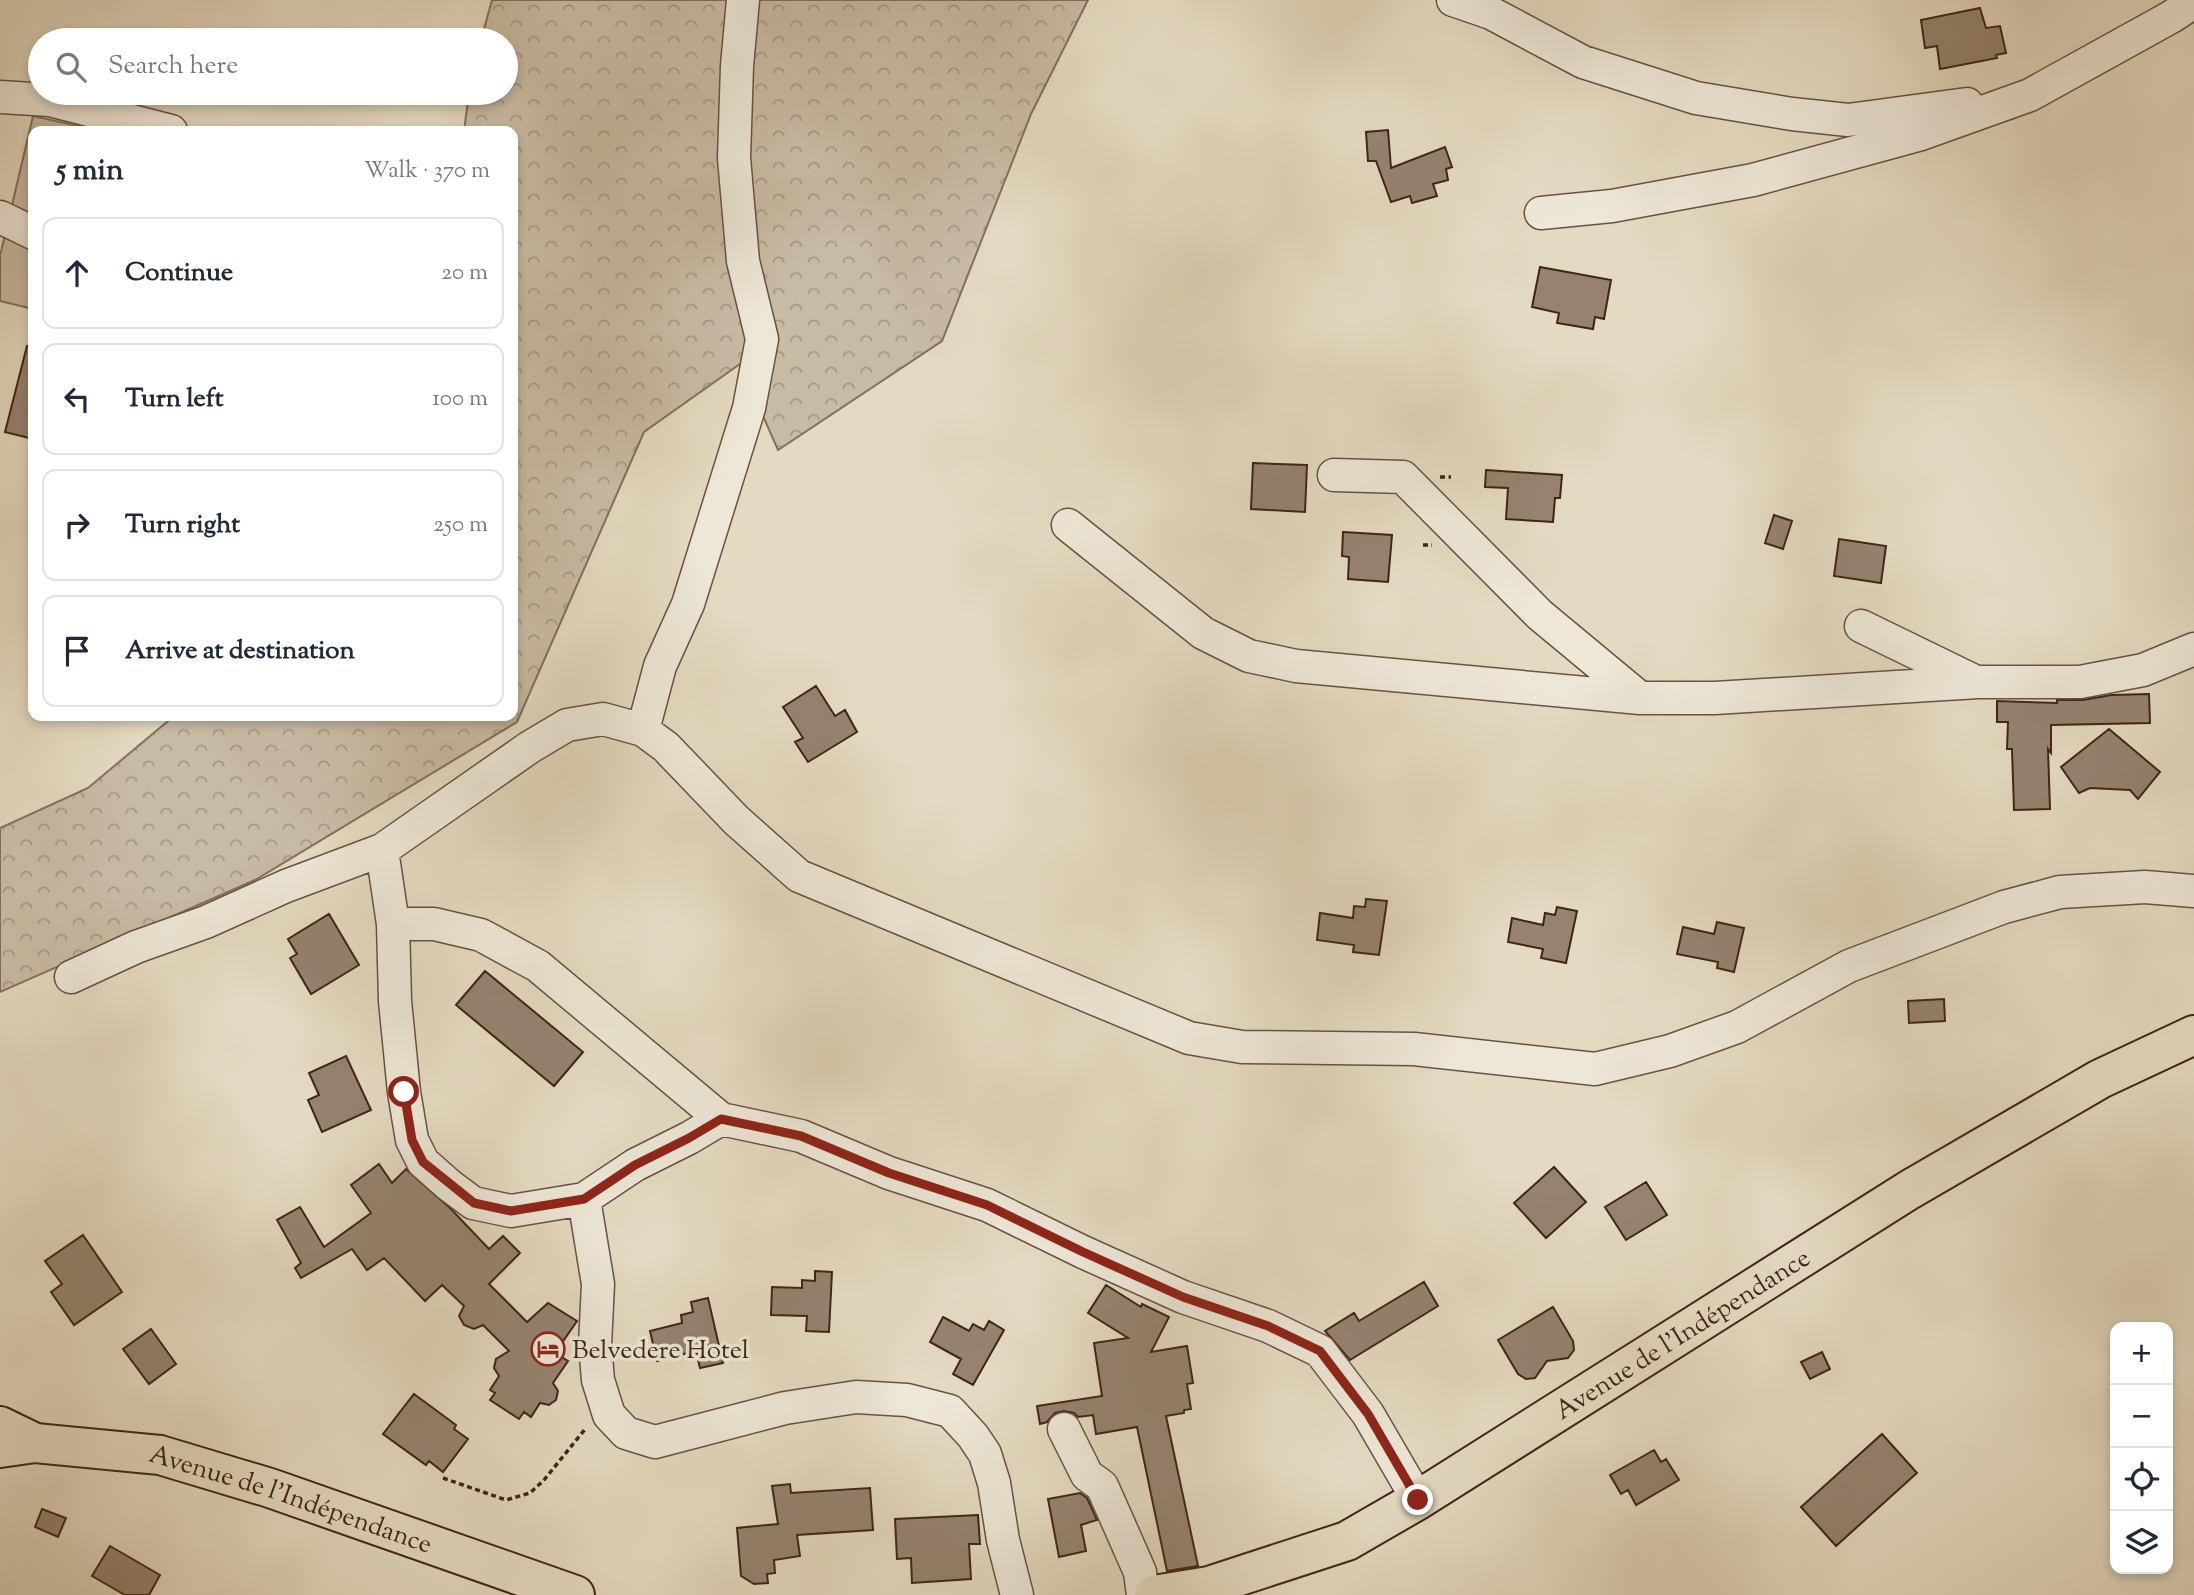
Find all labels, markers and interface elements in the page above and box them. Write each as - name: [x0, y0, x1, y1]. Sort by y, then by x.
- search box: [28, 28, 518, 105]
- icon: search: [52, 48, 90, 86]
- text: Search here: [108, 48, 238, 85]
- text: 5 min: [56, 150, 124, 193]
- text: Walk · 370 m: [364, 155, 490, 188]
- icon: ahead: [58, 254, 96, 292]
- text: Continue: [125, 255, 233, 292]
- text: 20 m: [441, 257, 488, 290]
- icon: left: [58, 380, 96, 418]
- text: Turn left: [125, 381, 224, 418]
- text: 100 m: [432, 383, 488, 416]
- icon: right: [58, 506, 96, 544]
- text: Turn right: [125, 507, 240, 544]
- text: 250 m: [433, 509, 488, 542]
- icon: arrive: [58, 632, 96, 670]
- text: Arrive at destination: [125, 633, 355, 670]
- route start: [388, 1076, 419, 1107]
- street label: Avenue de l'Indépendance: [1548, 1241, 1818, 1430]
- map controls: [2110, 1322, 2173, 1574]
- button: +: [2110, 1322, 2173, 1385]
- hotel icon: Belvedere Hotel: [529, 1330, 567, 1368]
- place label: Belvedere Hotel: [572, 1333, 749, 1370]
- button: −: [2110, 1385, 2173, 1448]
- street label: Avenue de l'Indépendance: [145, 1437, 437, 1564]
- button: locate: [2110, 1448, 2173, 1511]
- route end: [1402, 1484, 1433, 1515]
- button: layers: [2110, 1511, 2173, 1574]

